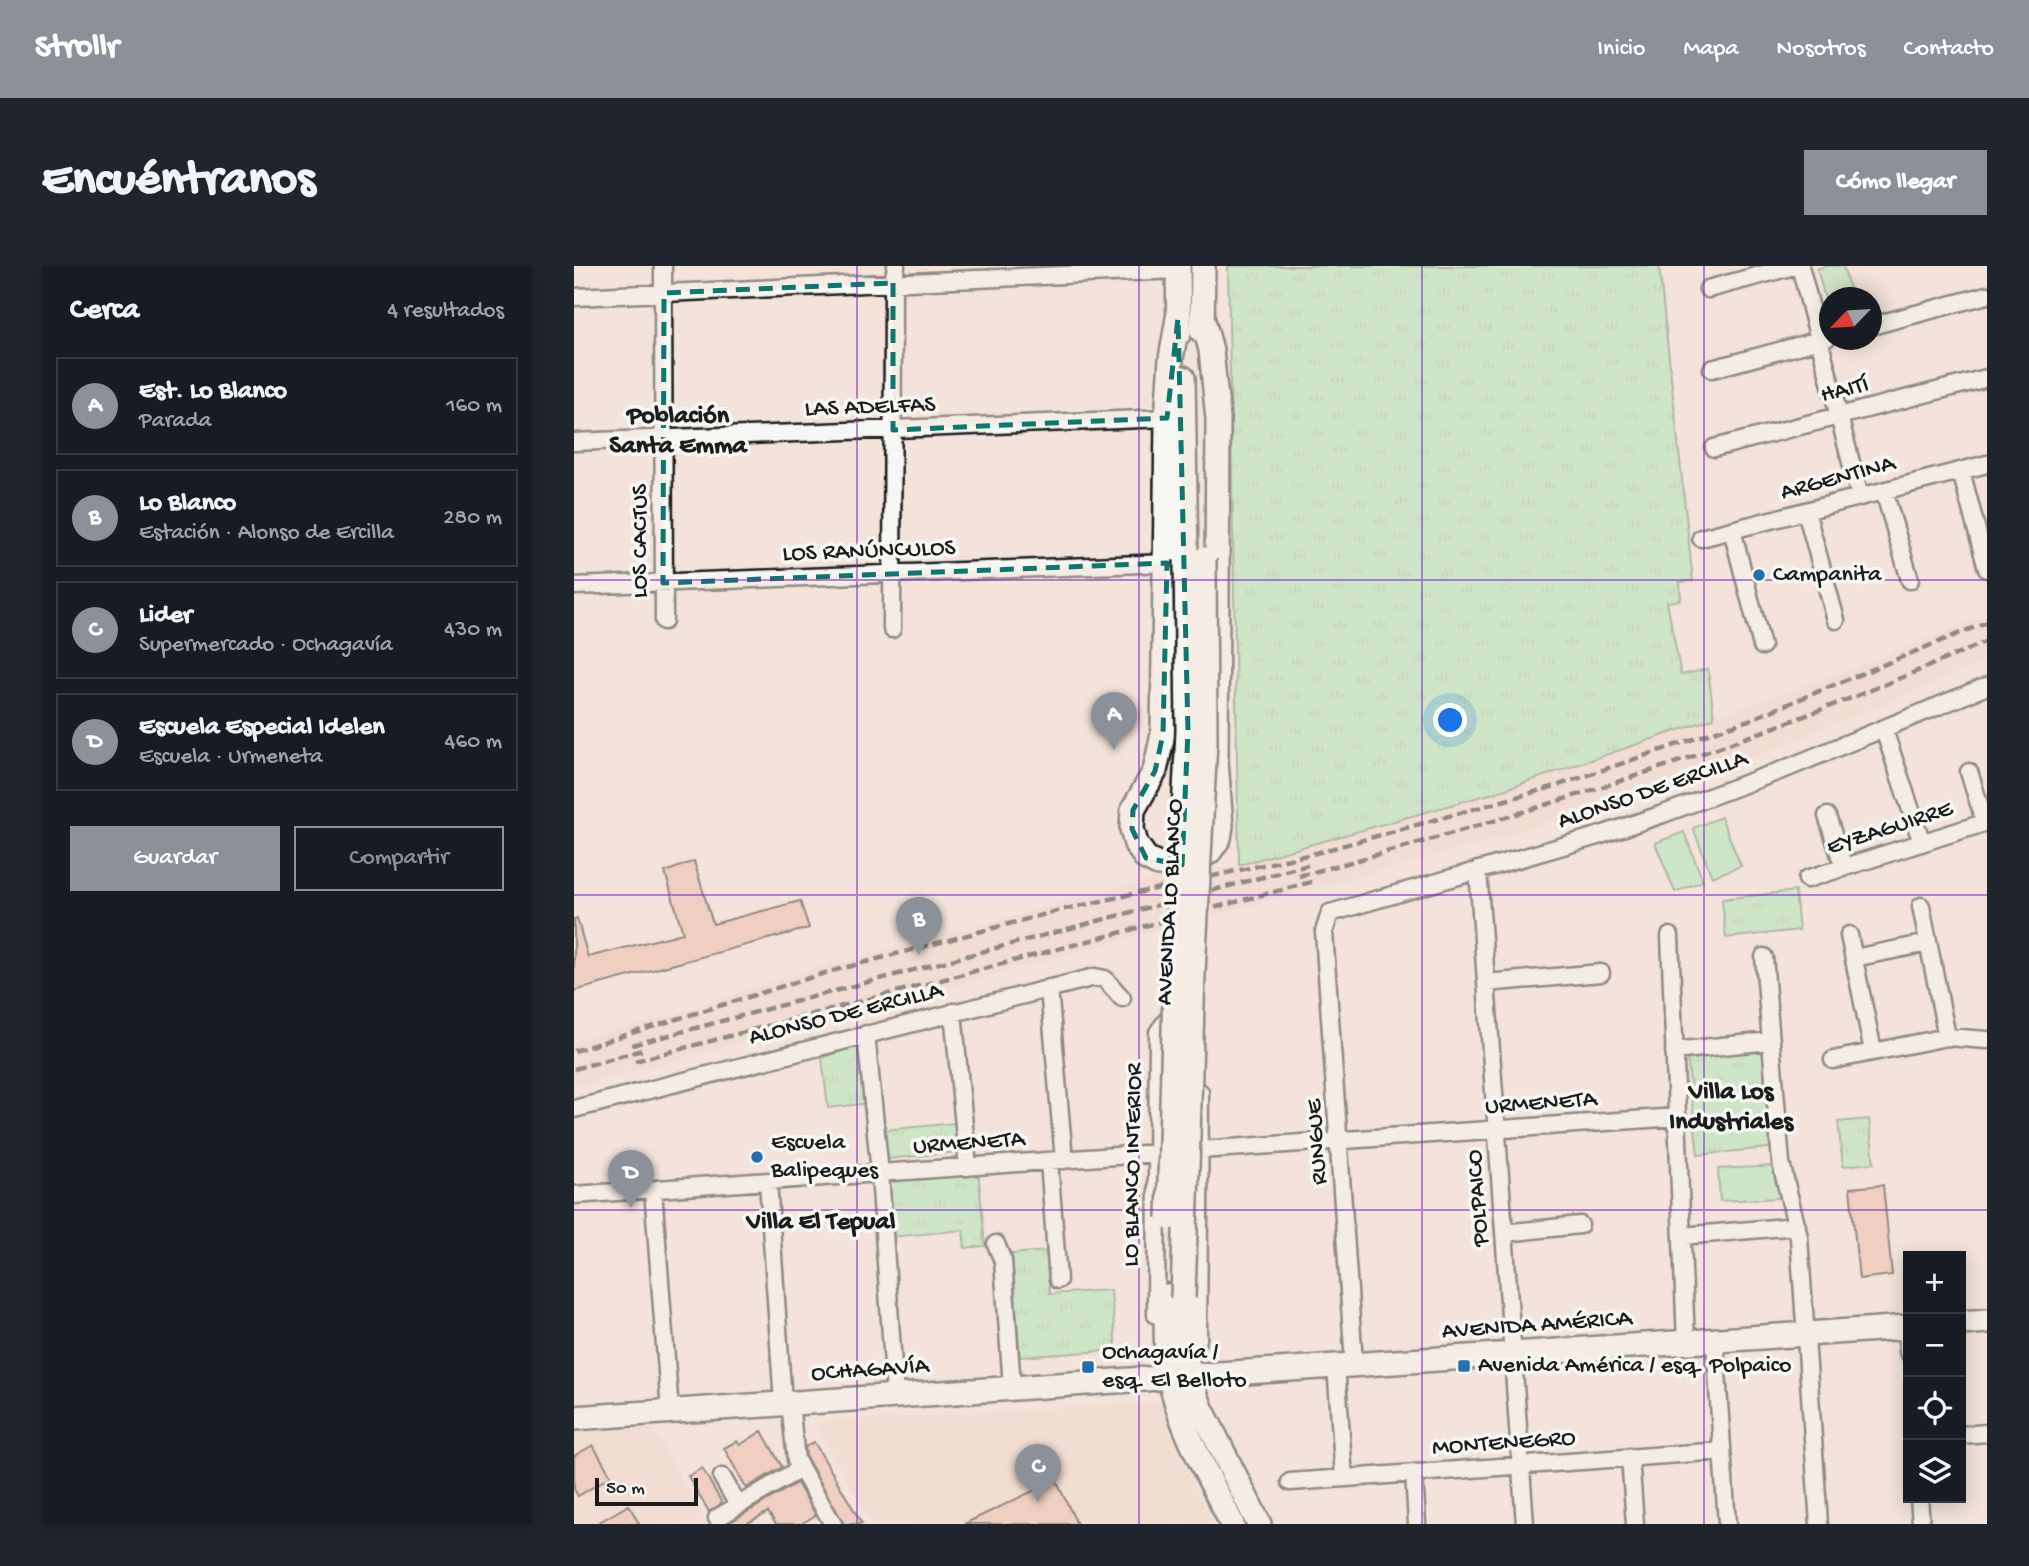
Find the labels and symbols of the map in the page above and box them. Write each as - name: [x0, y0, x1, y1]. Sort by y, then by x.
- north arrow: [1819, 287, 1882, 350]
- street label: HAITÍ: [1818, 371, 1872, 411]
- street label: LAS ADELFAS: [804, 391, 937, 425]
- district label: Población Santa Emma: [609, 402, 748, 463]
- street label: ARGENTINA: [1778, 449, 1900, 508]
- street label: LOS CACTUS: [627, 483, 656, 598]
- street label: LOS RANÚNCULOS: [782, 534, 957, 570]
- place label: Campanita: [1773, 561, 1882, 590]
- marker: Campanita: [1751, 567, 1767, 583]
- pin: A: [1091, 692, 1137, 750]
- your location: [1433, 703, 1467, 737]
- street label: ALONSO DE ERCILLA: [1554, 744, 1753, 837]
- street label: EYZAGUIRRE: [1823, 795, 1958, 863]
- street label: AVENIDA LO BLANCO: [1151, 798, 1191, 1006]
- pin: B: [896, 897, 942, 955]
- street label: ALONSO DE ERCILLA: [746, 976, 948, 1053]
- street label: LO BLANCO INTERIOR: [1118, 1061, 1150, 1267]
- district label: Villa Los Industriales: [1669, 1078, 1795, 1139]
- street label: URMENETA: [1484, 1085, 1600, 1122]
- street label: RUNGUE: [1300, 1097, 1335, 1186]
- street label: URMENETA: [912, 1125, 1028, 1162]
- place label: Escuela Balipeques: [770, 1129, 879, 1186]
- marker: Escuela Balipeques: [749, 1149, 765, 1165]
- street label: POLPAICO: [1461, 1149, 1497, 1248]
- pin: D: [608, 1150, 654, 1208]
- district label: Villa El Tepual: [746, 1208, 896, 1239]
- street label: AVENIDA AMÉRICA: [1441, 1305, 1635, 1347]
- place label: Ochagavía / esq. El Belloto: [1102, 1339, 1247, 1396]
- street label: OCHAGAVÍA: [810, 1352, 932, 1390]
- place label: Avenida América / esq. Polpaico: [1478, 1352, 1791, 1381]
- marker: Avenida América / esq. Polpaico: [1456, 1358, 1472, 1374]
- marker: Ochagavía / esq. El Belloto: [1080, 1359, 1096, 1375]
- street label: MONTENEGRO: [1431, 1425, 1577, 1463]
- pin: C: [1015, 1444, 1061, 1502]
- scale bar: [595, 1475, 698, 1507]

